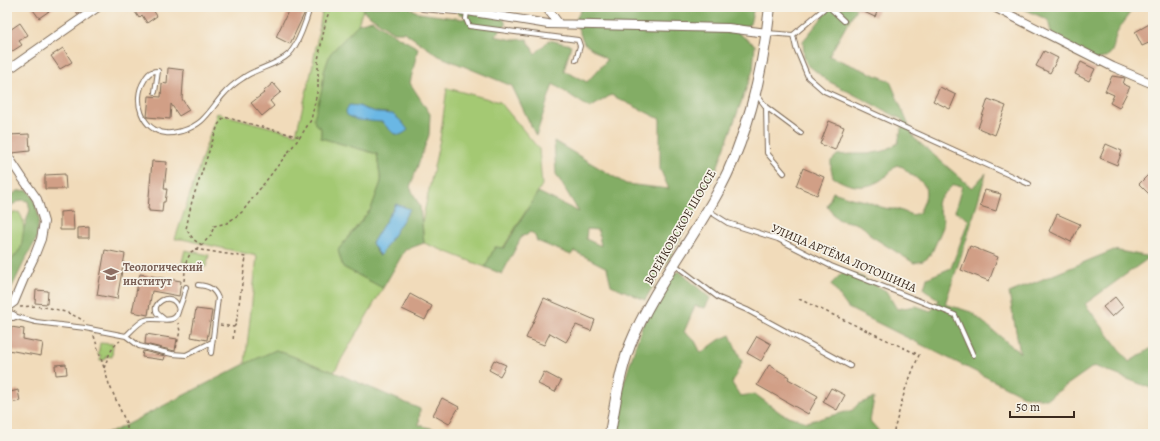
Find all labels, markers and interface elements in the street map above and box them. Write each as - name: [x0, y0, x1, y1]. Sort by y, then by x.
- street label: ВОЕЙКОВСКОЕ ШОССЕ: [640, 167, 720, 287]
- street label: УЛИЦА АРТЁМА ЛОТОШИНА: [769, 220, 920, 296]
- place label: Теологический институт: [123, 259, 203, 289]
- school or university icon: Теологический институт: [102, 265, 120, 283]
- scale bar: [1010, 393, 1074, 419]
- text: 50 m: [1016, 399, 1040, 415]

